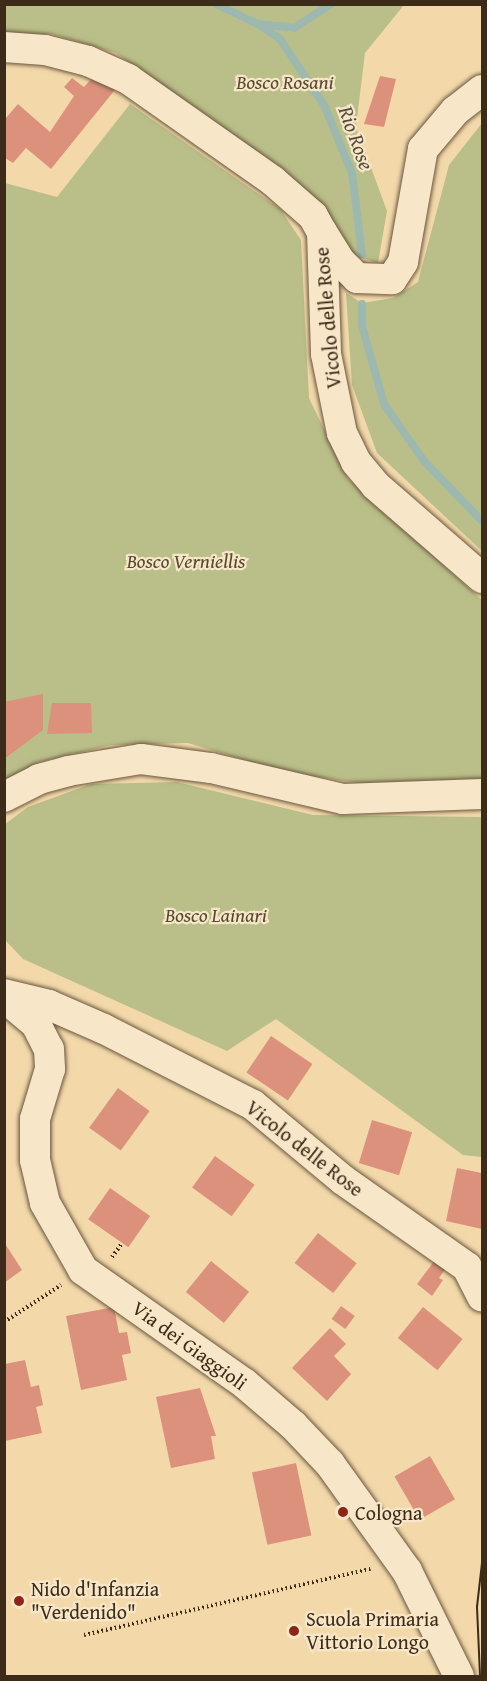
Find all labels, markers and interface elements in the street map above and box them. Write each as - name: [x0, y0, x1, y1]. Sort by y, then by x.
- park label: Bosco Rosani: [236, 69, 334, 93]
- water label: Rio Rose: [333, 103, 379, 173]
- street label: Vicolo delle Rose: [309, 246, 345, 390]
- park label: Bosco Verniellis: [127, 548, 245, 572]
- park label: Bosco Lainari: [165, 902, 267, 926]
- street label: Vicolo delle Rose: [242, 1095, 368, 1201]
- street label: Via dei Giaggioli: [128, 1295, 252, 1395]
- place label: Cologna: [355, 1500, 423, 1524]
- marker: Cologna: [336, 1505, 350, 1519]
- place label: Nido d'Infanzia "Verdenido": [31, 1577, 159, 1624]
- marker: Nido d'Infanzia "Verdenido": [12, 1594, 26, 1608]
- place label: Scuola Primaria Vittorio Longo: [306, 1607, 439, 1654]
- marker: Scuola Primaria Vittorio Longo: [287, 1624, 301, 1638]

